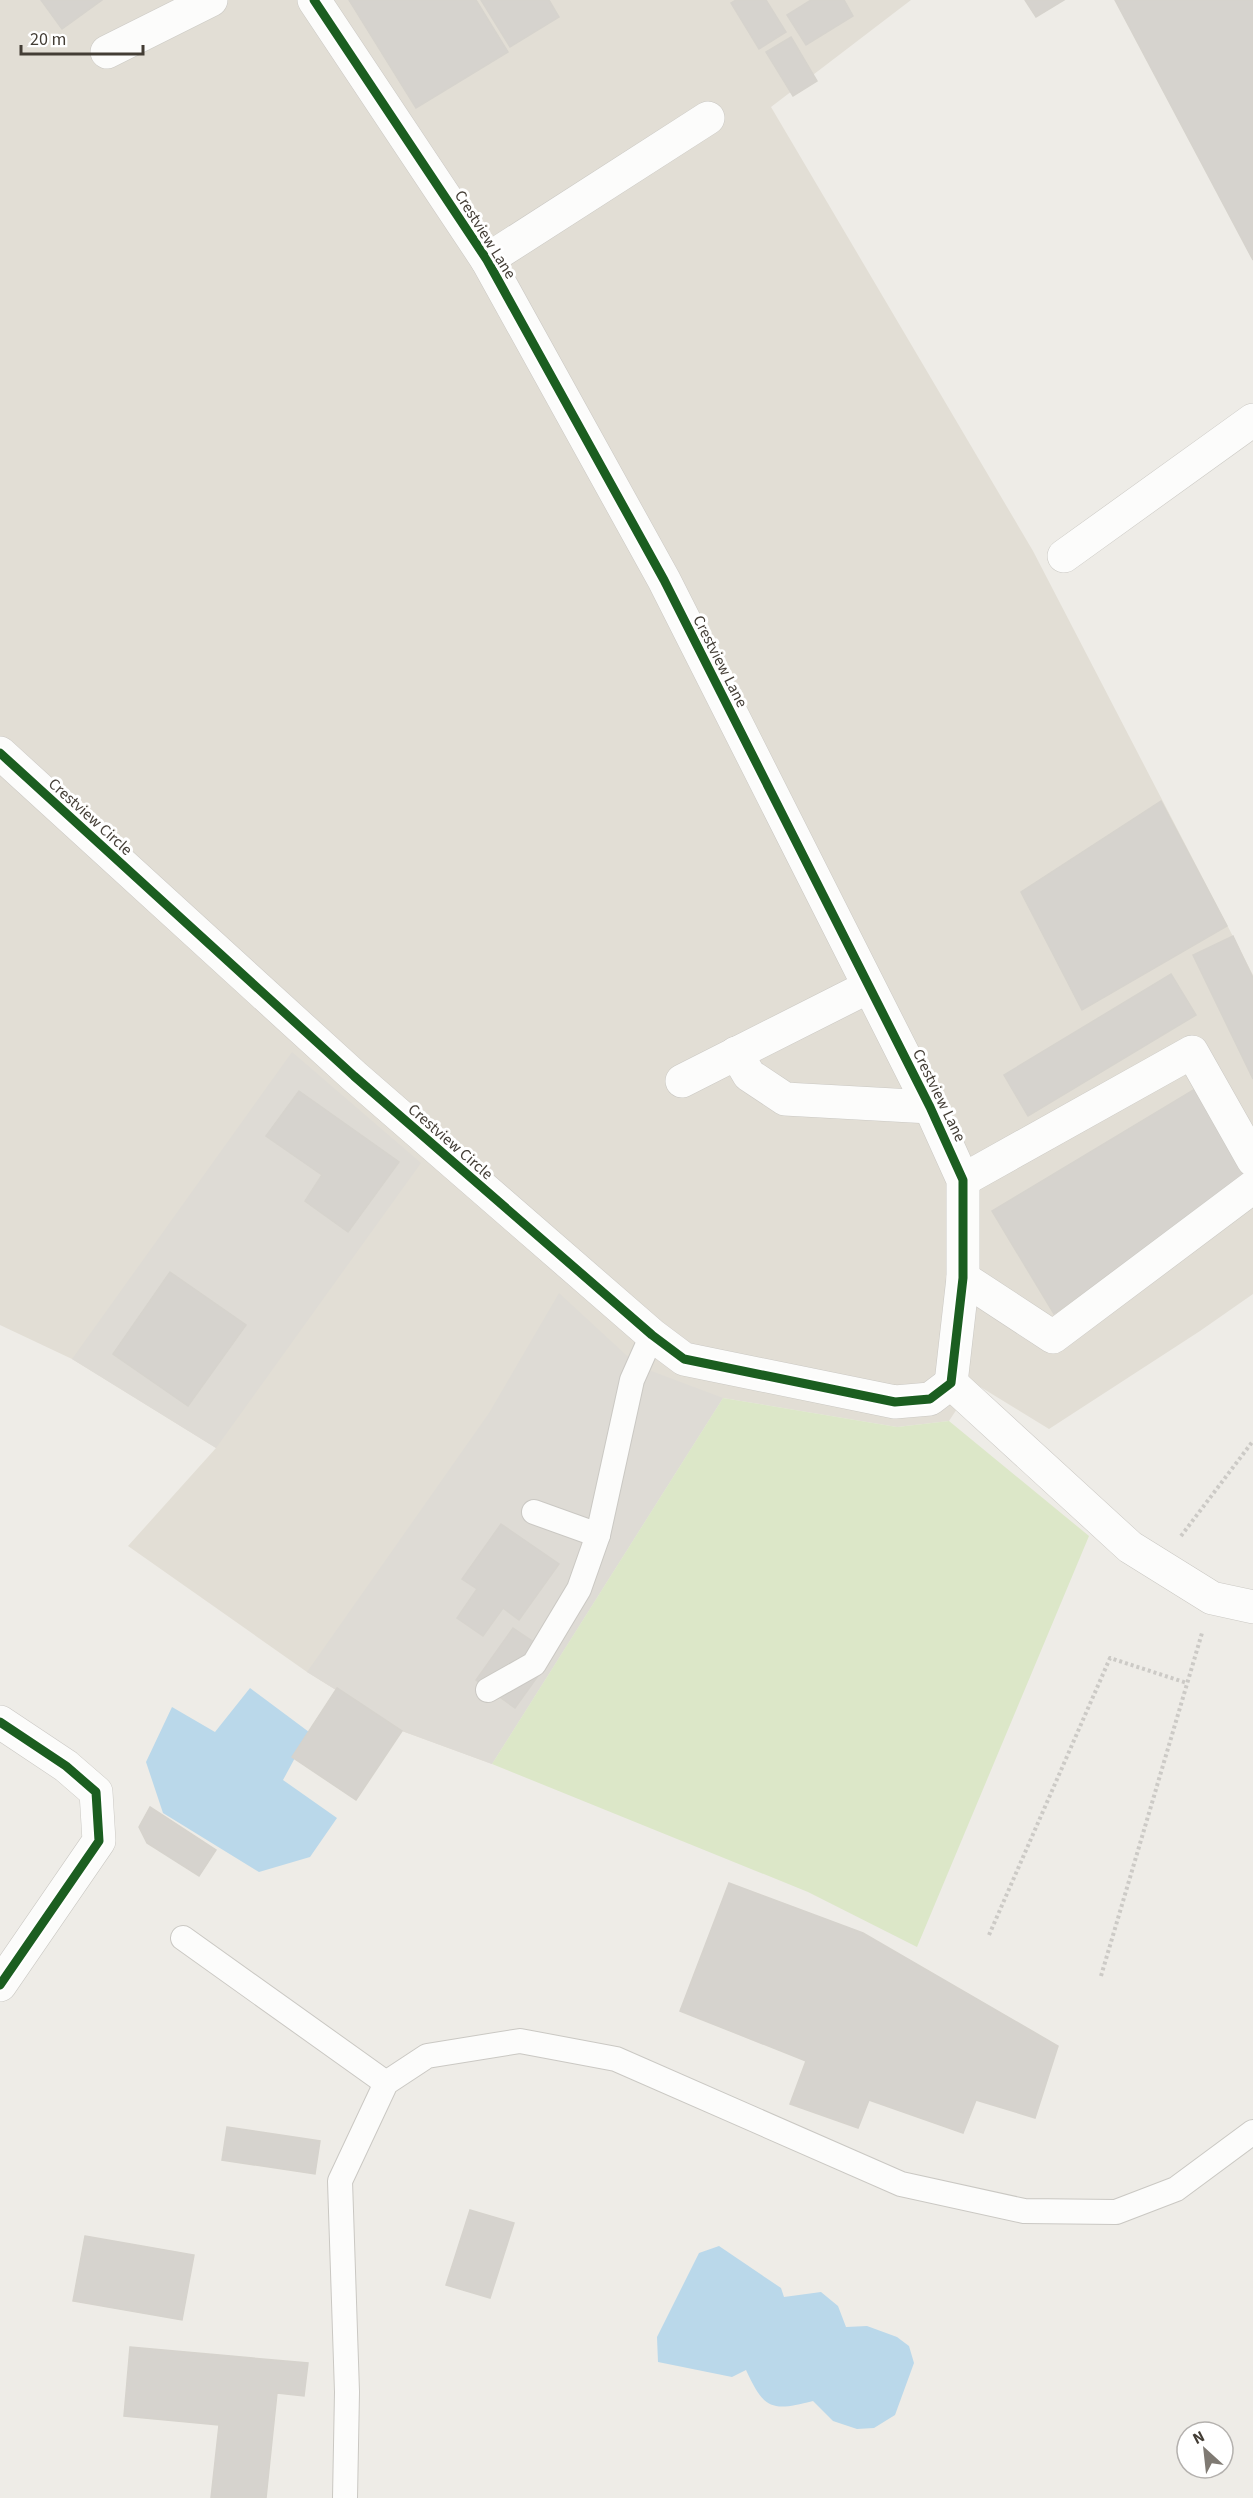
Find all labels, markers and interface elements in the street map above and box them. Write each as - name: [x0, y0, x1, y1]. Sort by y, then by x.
- scale bar: [21, 18, 142, 56]
- text: 20 m: [30, 27, 66, 52]
- street label: Crestview Lane: [449, 186, 521, 283]
- street label: Crestview Lane: [687, 611, 753, 711]
- street label: Crestview Circle: [44, 773, 137, 860]
- street label: Crestview Lane: [907, 1045, 971, 1146]
- street label: Crestview Circle: [403, 1099, 498, 1185]
- north arrow: [1175, 2420, 1235, 2480]
- text: N: [1189, 2425, 1208, 2450]

